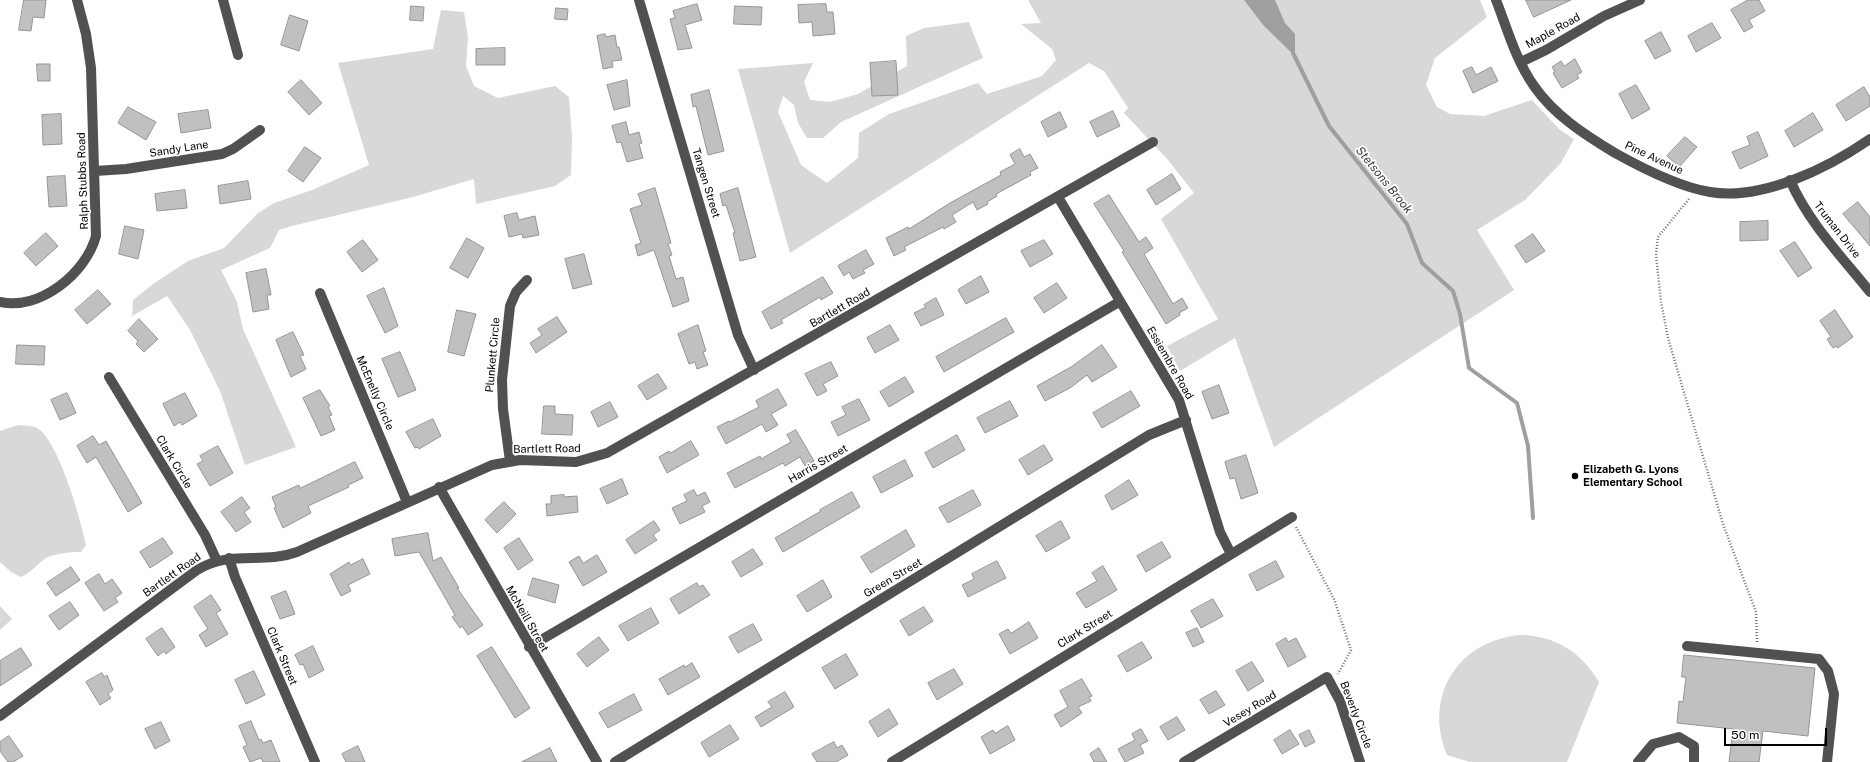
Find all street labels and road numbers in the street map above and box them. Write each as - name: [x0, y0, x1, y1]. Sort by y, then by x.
- street label: Maple Road: [1523, 11, 1583, 51]
- street label: Ralph Stubbs Road: [75, 132, 91, 230]
- street label: Sandy Lane: [148, 138, 210, 160]
- street label: Pine Avenue: [1623, 139, 1685, 177]
- street label: Tangen Street: [689, 146, 723, 220]
- street label: Truman Drive: [1811, 199, 1863, 261]
- street label: Bartlett Road: [807, 285, 873, 331]
- street label: Plunkett Circle: [483, 317, 503, 393]
- street label: Essiembre Road: [1144, 324, 1196, 402]
- street label: McEnelly Circle: [353, 354, 397, 432]
- street label: Clark Circle: [153, 433, 195, 491]
- street label: Bartlett Road: [513, 442, 581, 456]
- street label: Harris Street: [786, 442, 850, 486]
- street label: Bartlett Road: [141, 550, 203, 600]
- street label: Green Street: [861, 555, 925, 601]
- street label: McNeill Street: [503, 584, 551, 654]
- street label: Clark Street: [1055, 607, 1115, 651]
- street label: Clark Street: [264, 625, 300, 687]
- street label: Beverly Circle: [1337, 680, 1375, 750]
- street label: Vesey Road: [1221, 688, 1279, 730]

